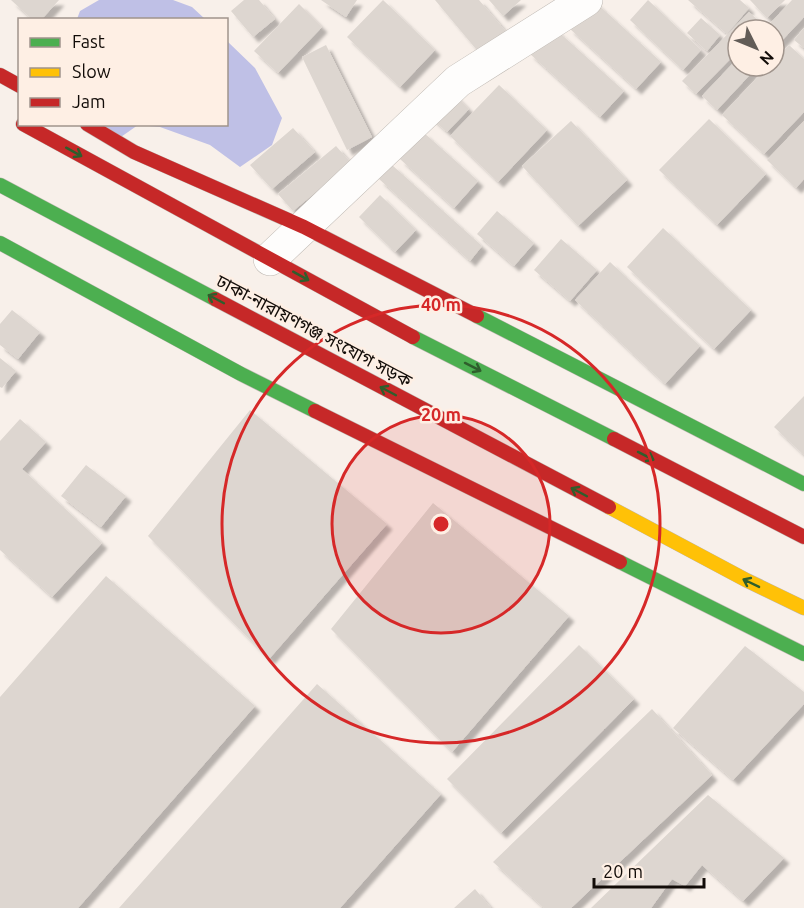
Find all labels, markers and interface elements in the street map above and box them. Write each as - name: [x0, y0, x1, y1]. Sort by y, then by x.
- legend: [18, 18, 228, 126]
- north arrow: [726, 18, 786, 78]
- text: Fast: [72, 31, 105, 51]
- text: N: [756, 48, 778, 69]
- text: Slow: [72, 61, 111, 81]
- text: Jam: [72, 91, 106, 111]
- one-way arrow: [65, 147, 83, 158]
- street label: ঢাকা-নারায়ণগঞ্জ সংযোগ সড়ক: [213, 270, 416, 390]
- one-way arrow: [291, 271, 309, 282]
- one-way arrow: [207, 293, 225, 304]
- text: 40 m: [421, 294, 461, 314]
- one-way arrow: [464, 361, 481, 373]
- one-way arrow: [380, 385, 397, 397]
- text: 20 m: [421, 404, 461, 424]
- one-way arrow: [637, 451, 655, 462]
- one-way arrow: [571, 486, 588, 498]
- centre of rings: [431, 514, 451, 534]
- one-way arrow: [743, 576, 761, 588]
- scale bar: [594, 851, 704, 889]
- text: 20 m: [603, 861, 643, 881]

